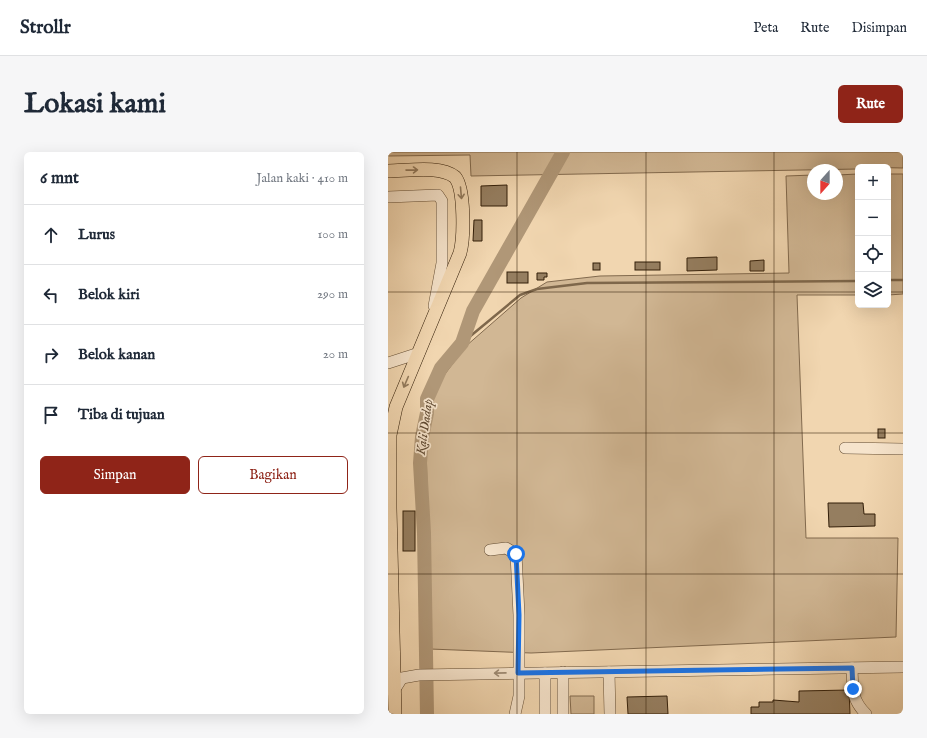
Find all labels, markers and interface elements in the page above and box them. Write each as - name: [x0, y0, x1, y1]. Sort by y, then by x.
- text: Strollr: [20, 16, 71, 40]
- text: Peta: [753, 19, 778, 37]
- text: Rute: [800, 19, 829, 37]
- text: Disimpan: [851, 19, 907, 37]
- button: Rute: [838, 85, 903, 123]
- text: Lokasi kami: [24, 87, 166, 122]
- north arrow: [807, 164, 843, 200]
- map controls: [855, 164, 891, 308]
- button: +: [855, 164, 891, 200]
- one-way arrow: [405, 167, 418, 174]
- text: 6 mnt: [40, 168, 79, 189]
- text: Jalan kaki · 410 m: [257, 170, 348, 187]
- one-way arrow: [457, 186, 464, 199]
- button: −: [855, 200, 891, 236]
- icon: ahead: [40, 224, 62, 246]
- text: Lurus: [78, 225, 115, 244]
- text: 100 m: [318, 226, 348, 243]
- button: locate: [855, 236, 891, 272]
- button: layers: [855, 272, 891, 308]
- icon: left: [40, 284, 62, 306]
- text: Belok kiri: [78, 285, 140, 304]
- text: 290 m: [317, 286, 348, 303]
- icon: right: [40, 344, 62, 366]
- text: Belok kanan: [78, 345, 155, 364]
- text: 20 m: [323, 346, 348, 363]
- one-way arrow: [402, 376, 410, 388]
- water label: Kali Dadap: [413, 398, 437, 457]
- icon: arrive: [40, 404, 62, 426]
- text: Tiba di tujuan: [78, 405, 165, 424]
- button: Simpan: [40, 456, 190, 494]
- button: Bagikan: [198, 456, 348, 494]
- route start: [507, 545, 525, 563]
- one-way arrow: [494, 669, 507, 677]
- route end: [844, 680, 862, 698]

